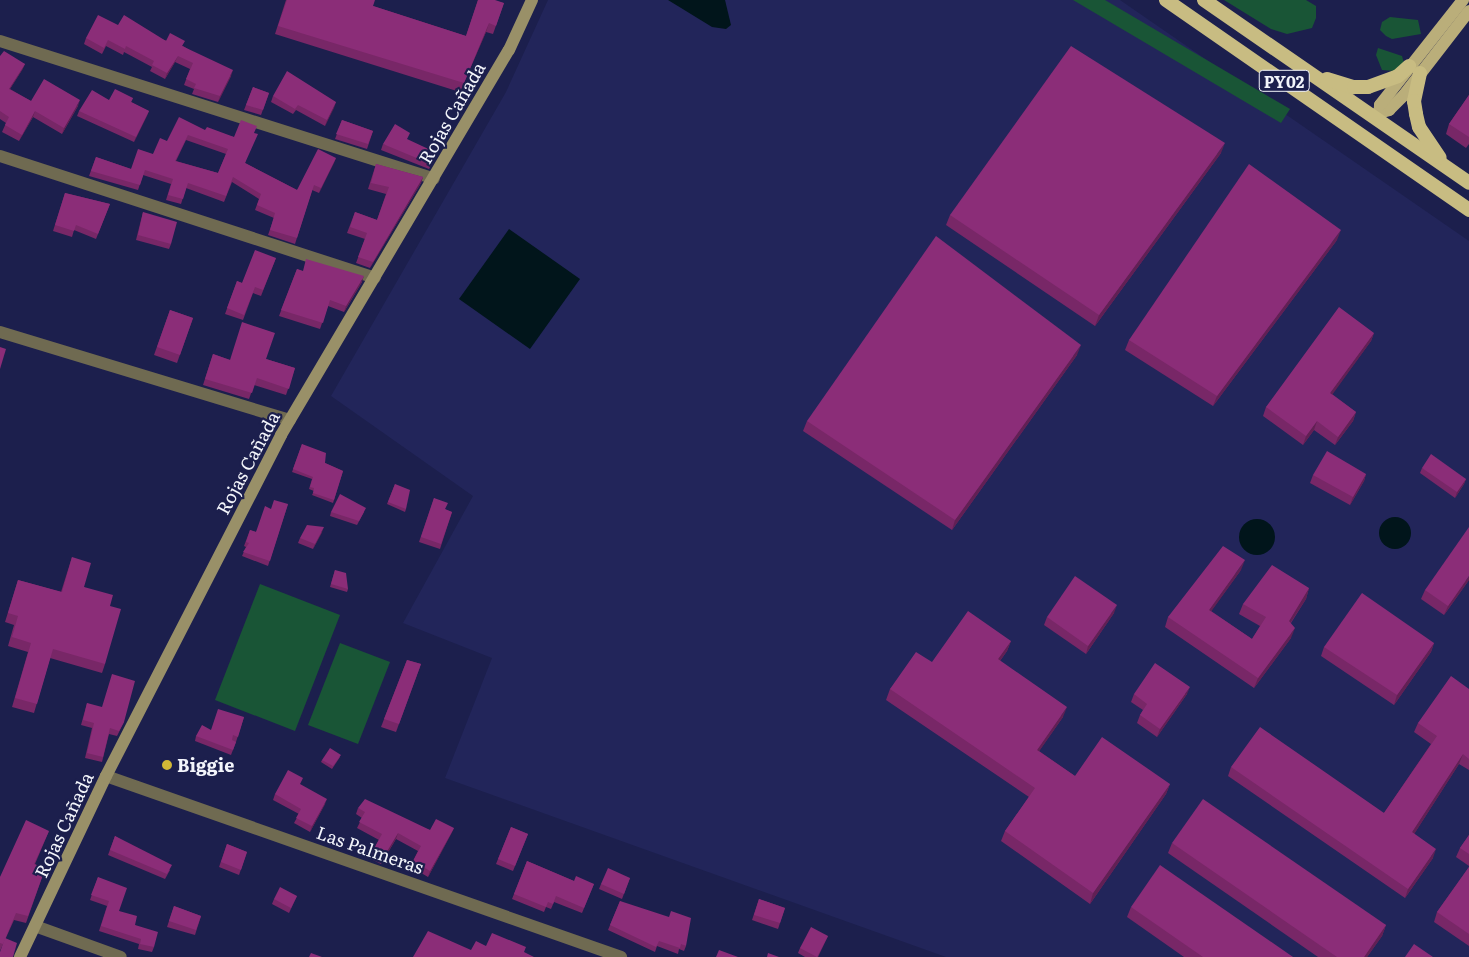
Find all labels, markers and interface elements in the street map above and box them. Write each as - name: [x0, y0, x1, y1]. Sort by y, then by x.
- street label: Rojas Cañada: [414, 58, 490, 168]
- road number: PY02: [1258, 68, 1310, 94]
- street label: Rojas Cañada: [212, 408, 284, 518]
- place label: Biggie: [177, 754, 234, 776]
- marker: Biggie: [161, 759, 173, 771]
- street label: Rojas Cañada: [30, 769, 98, 881]
- street label: Las Palmeras: [314, 822, 426, 878]

